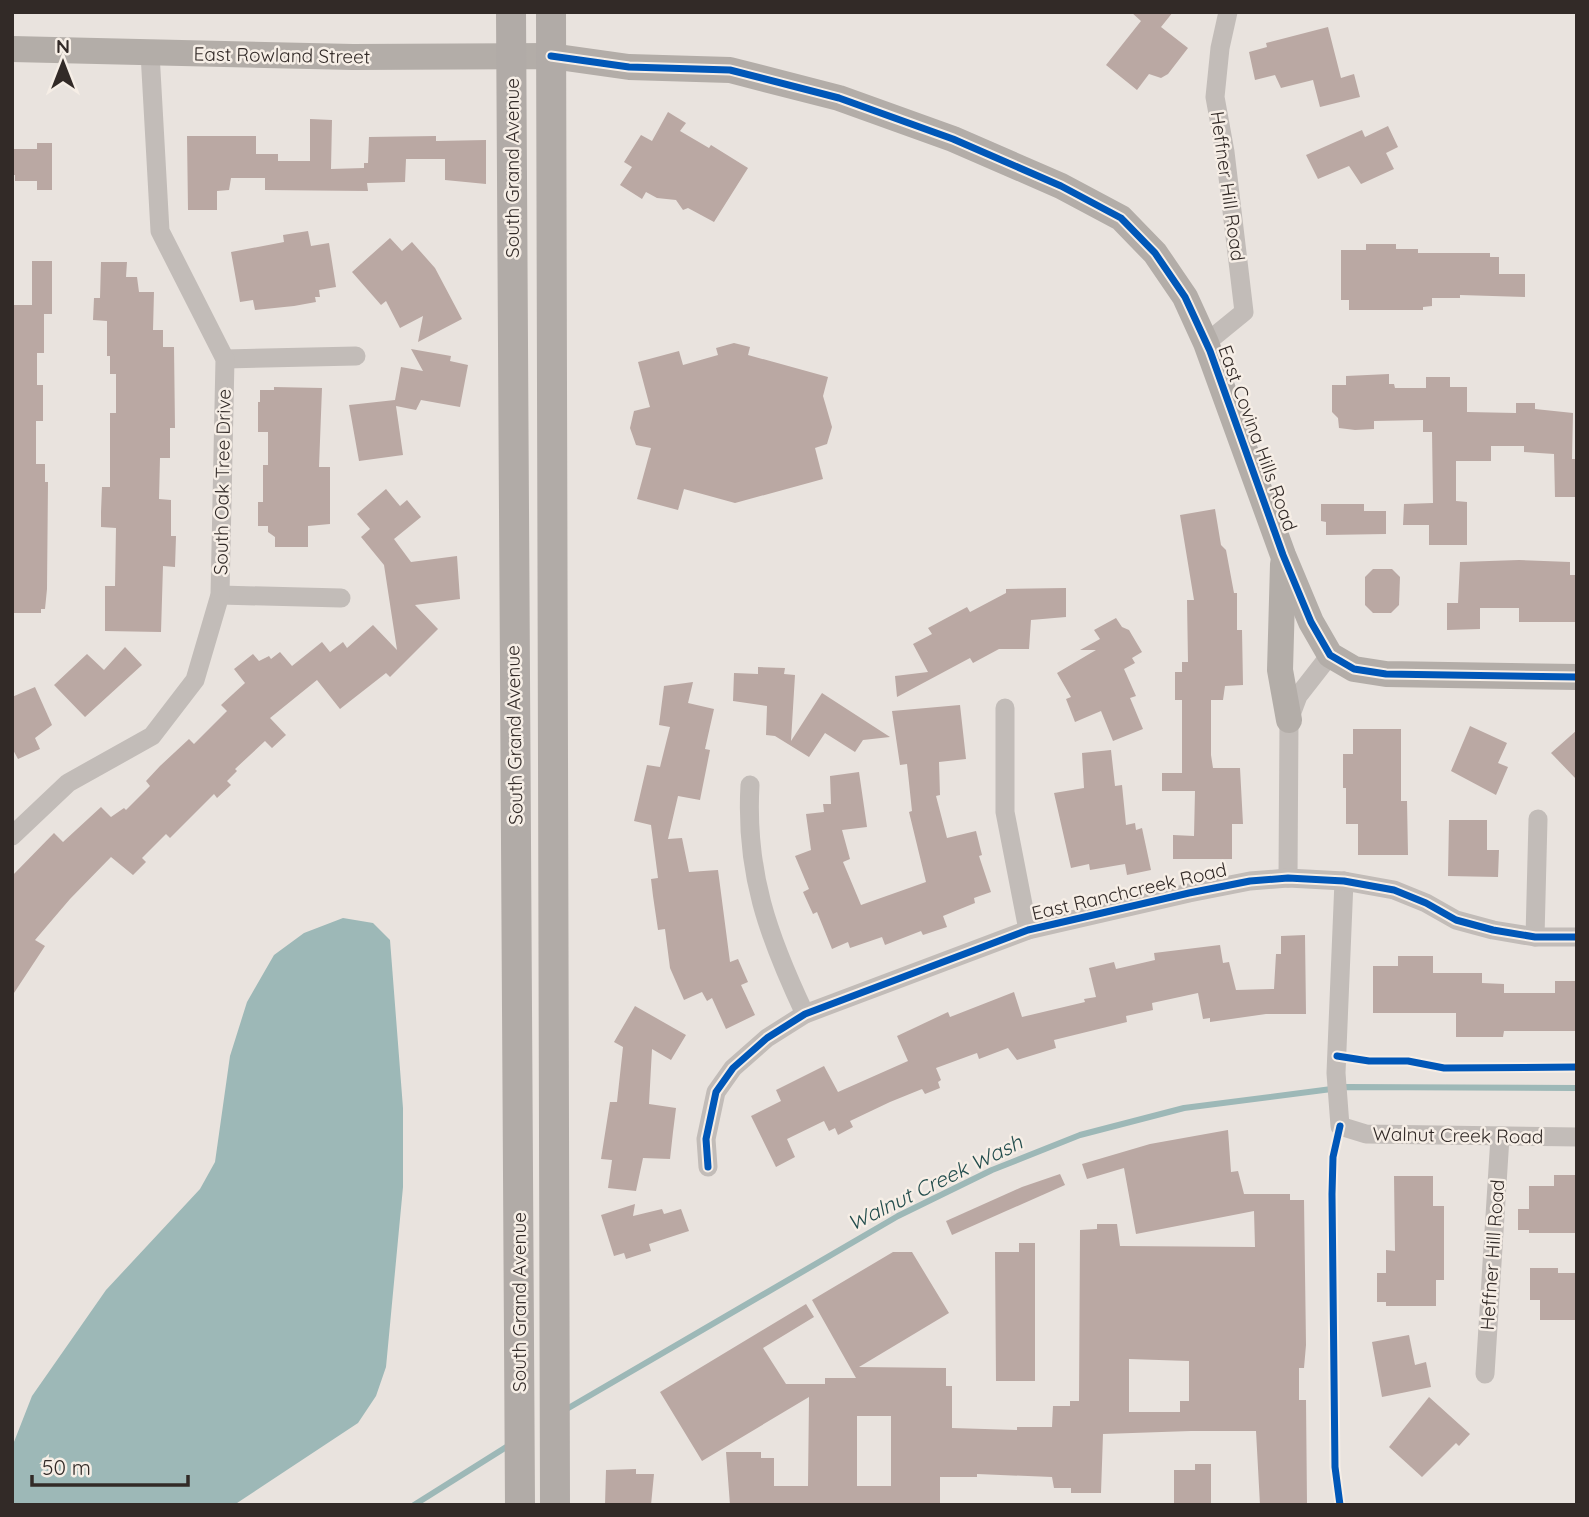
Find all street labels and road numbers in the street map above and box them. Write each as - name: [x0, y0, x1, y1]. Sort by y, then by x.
- street label: East Rowland Street: [193, 41, 371, 69]
- street label: South Grand Avenue: [500, 78, 524, 258]
- street label: Heffner Hill Road: [1206, 109, 1250, 263]
- street label: East Covina Hills Road: [1213, 342, 1303, 534]
- street label: South Oak Tree Drive: [208, 389, 236, 575]
- street label: South Grand Avenue: [500, 645, 528, 825]
- street label: East Ranchcreek Road: [1029, 857, 1229, 925]
- street label: Walnut Creek Road: [1372, 1122, 1544, 1148]
- street label: Heffner Hill Road: [1475, 1179, 1509, 1331]
- street label: South Grand Avenue: [507, 1212, 531, 1392]

